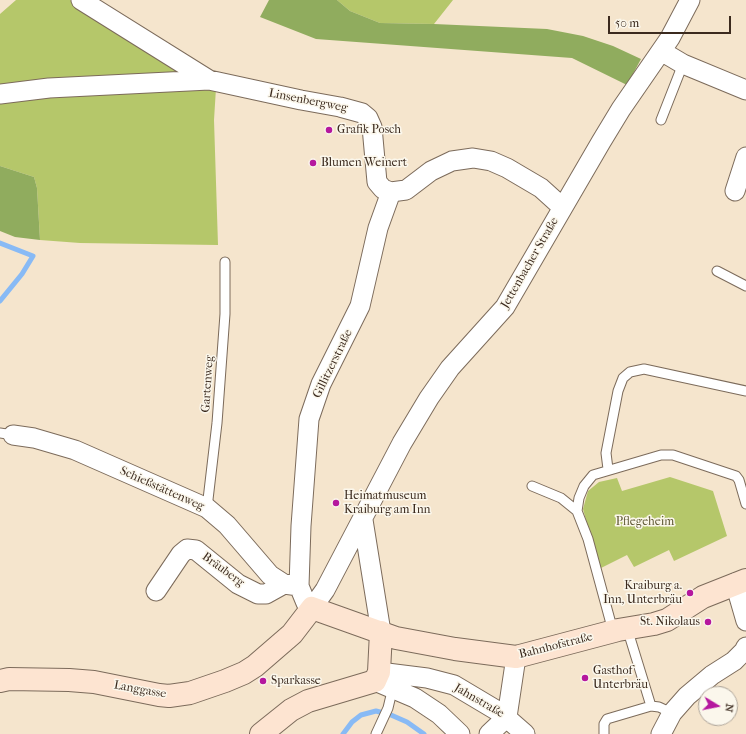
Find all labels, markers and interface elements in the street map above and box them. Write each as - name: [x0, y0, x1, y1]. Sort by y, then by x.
- scale bar: [610, 8, 733, 34]
- text: 50 m: [615, 16, 639, 30]
- street label: Linsenbergweg: [267, 86, 349, 116]
- place label: Grafik Posch: [337, 123, 401, 137]
- marker: Grafik Posch: [324, 125, 334, 135]
- place label: Blumen Weinert: [321, 156, 407, 170]
- marker: Blumen Weinert: [308, 158, 318, 168]
- street label: Jettenbacher Straße: [498, 215, 562, 311]
- street label: Gillitzerstraße: [310, 327, 356, 401]
- street label: Gartenweg: [199, 355, 217, 413]
- street label: Schießstättenweg: [118, 464, 206, 514]
- place label: Heimatmuseum Kraiburg am Inn: [344, 489, 431, 517]
- marker: Heimatmuseum Kraiburg am Inn: [331, 498, 341, 508]
- park label: Pflegeheim: [616, 515, 674, 529]
- street label: Bräuberg: [199, 550, 247, 590]
- place label: Kraiburg a. Inn, Unterbräu: [603, 579, 682, 607]
- marker: Kraiburg a. Inn, Unterbräu: [685, 588, 695, 598]
- place label: St. Nikolaus: [640, 615, 700, 629]
- marker: St. Nikolaus: [703, 617, 713, 627]
- street label: Bahnhofstraße: [518, 630, 594, 662]
- place label: Gasthof Unterbräu: [593, 664, 648, 692]
- marker: Gasthof Unterbräu: [580, 673, 590, 683]
- place label: Sparkasse: [271, 674, 321, 688]
- marker: Sparkasse: [258, 676, 268, 686]
- street label: Langgasse: [113, 678, 167, 702]
- street label: Jahnstraße: [451, 681, 507, 721]
- north arrow: [698, 686, 738, 726]
- text: N: [722, 703, 736, 713]

